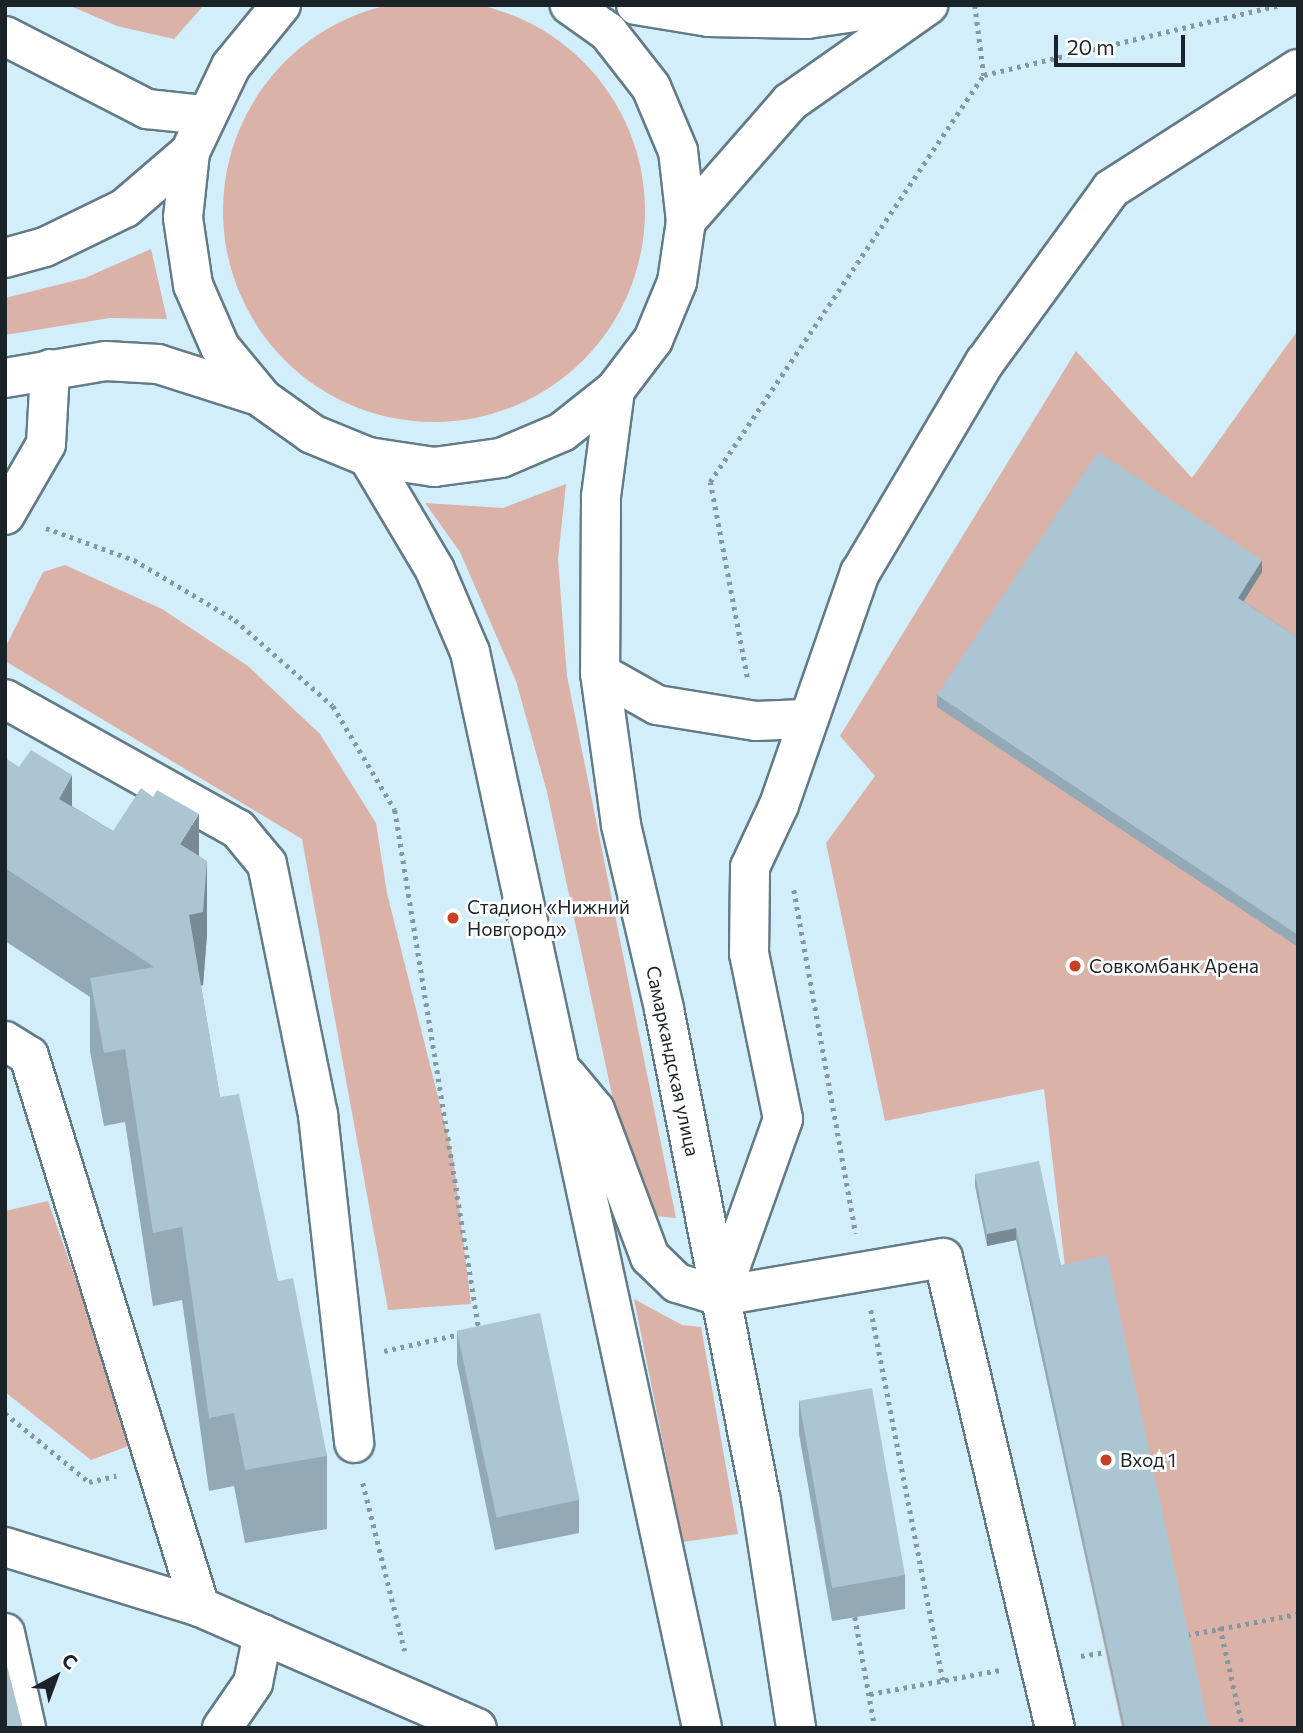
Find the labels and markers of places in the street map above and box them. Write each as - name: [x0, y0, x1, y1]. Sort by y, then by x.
- place label: Стадион «Нижний Новгород»: [467, 896, 630, 940]
- marker: Стадион «Нижний Новгород»: [445, 910, 461, 926]
- place label: Совкомбанк Арена: [1089, 955, 1259, 977]
- marker: Совкомбанк Арена: [1067, 958, 1083, 974]
- place label: Вход 1: [1120, 1449, 1176, 1471]
- marker: Вход 1: [1098, 1452, 1114, 1468]

